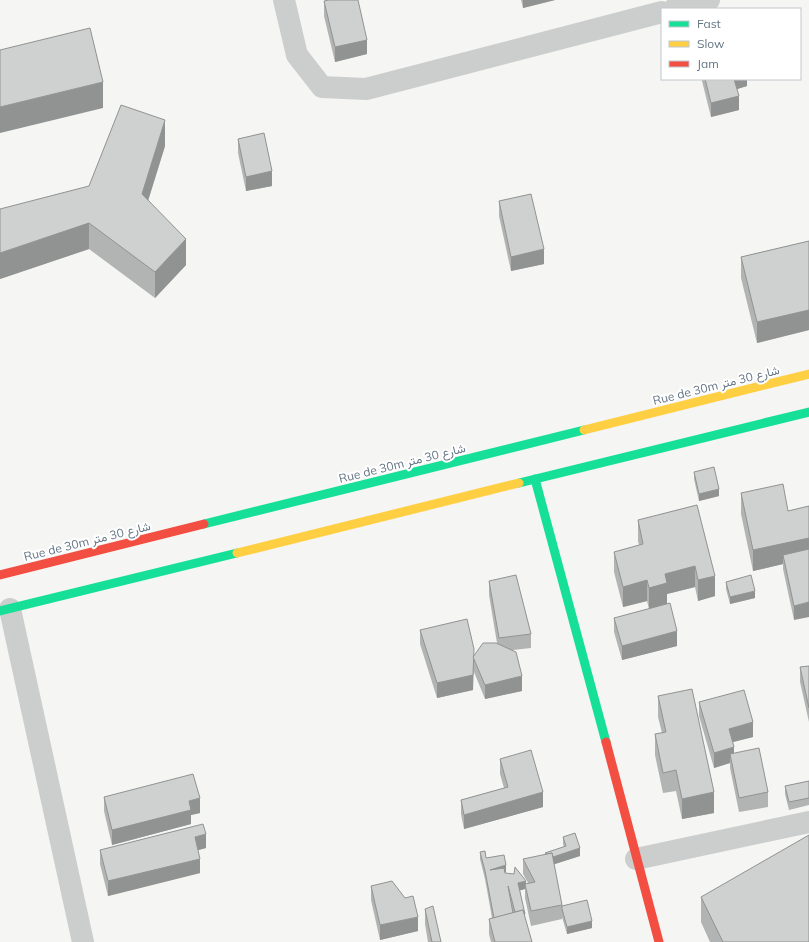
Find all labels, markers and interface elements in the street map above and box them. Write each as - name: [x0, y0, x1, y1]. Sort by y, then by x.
- legend: [661, 8, 801, 80]
- text: Fast: [697, 16, 721, 31]
- text: Slow: [697, 36, 725, 51]
- text: Jam: [697, 56, 719, 71]
- street label: Rue de 30m شارع 30 متر: [651, 362, 781, 410]
- street label: Rue de 30m شارع 30 متر: [337, 440, 467, 488]
- street label: Rue de 30m شارع 30 متر: [22, 518, 152, 566]

